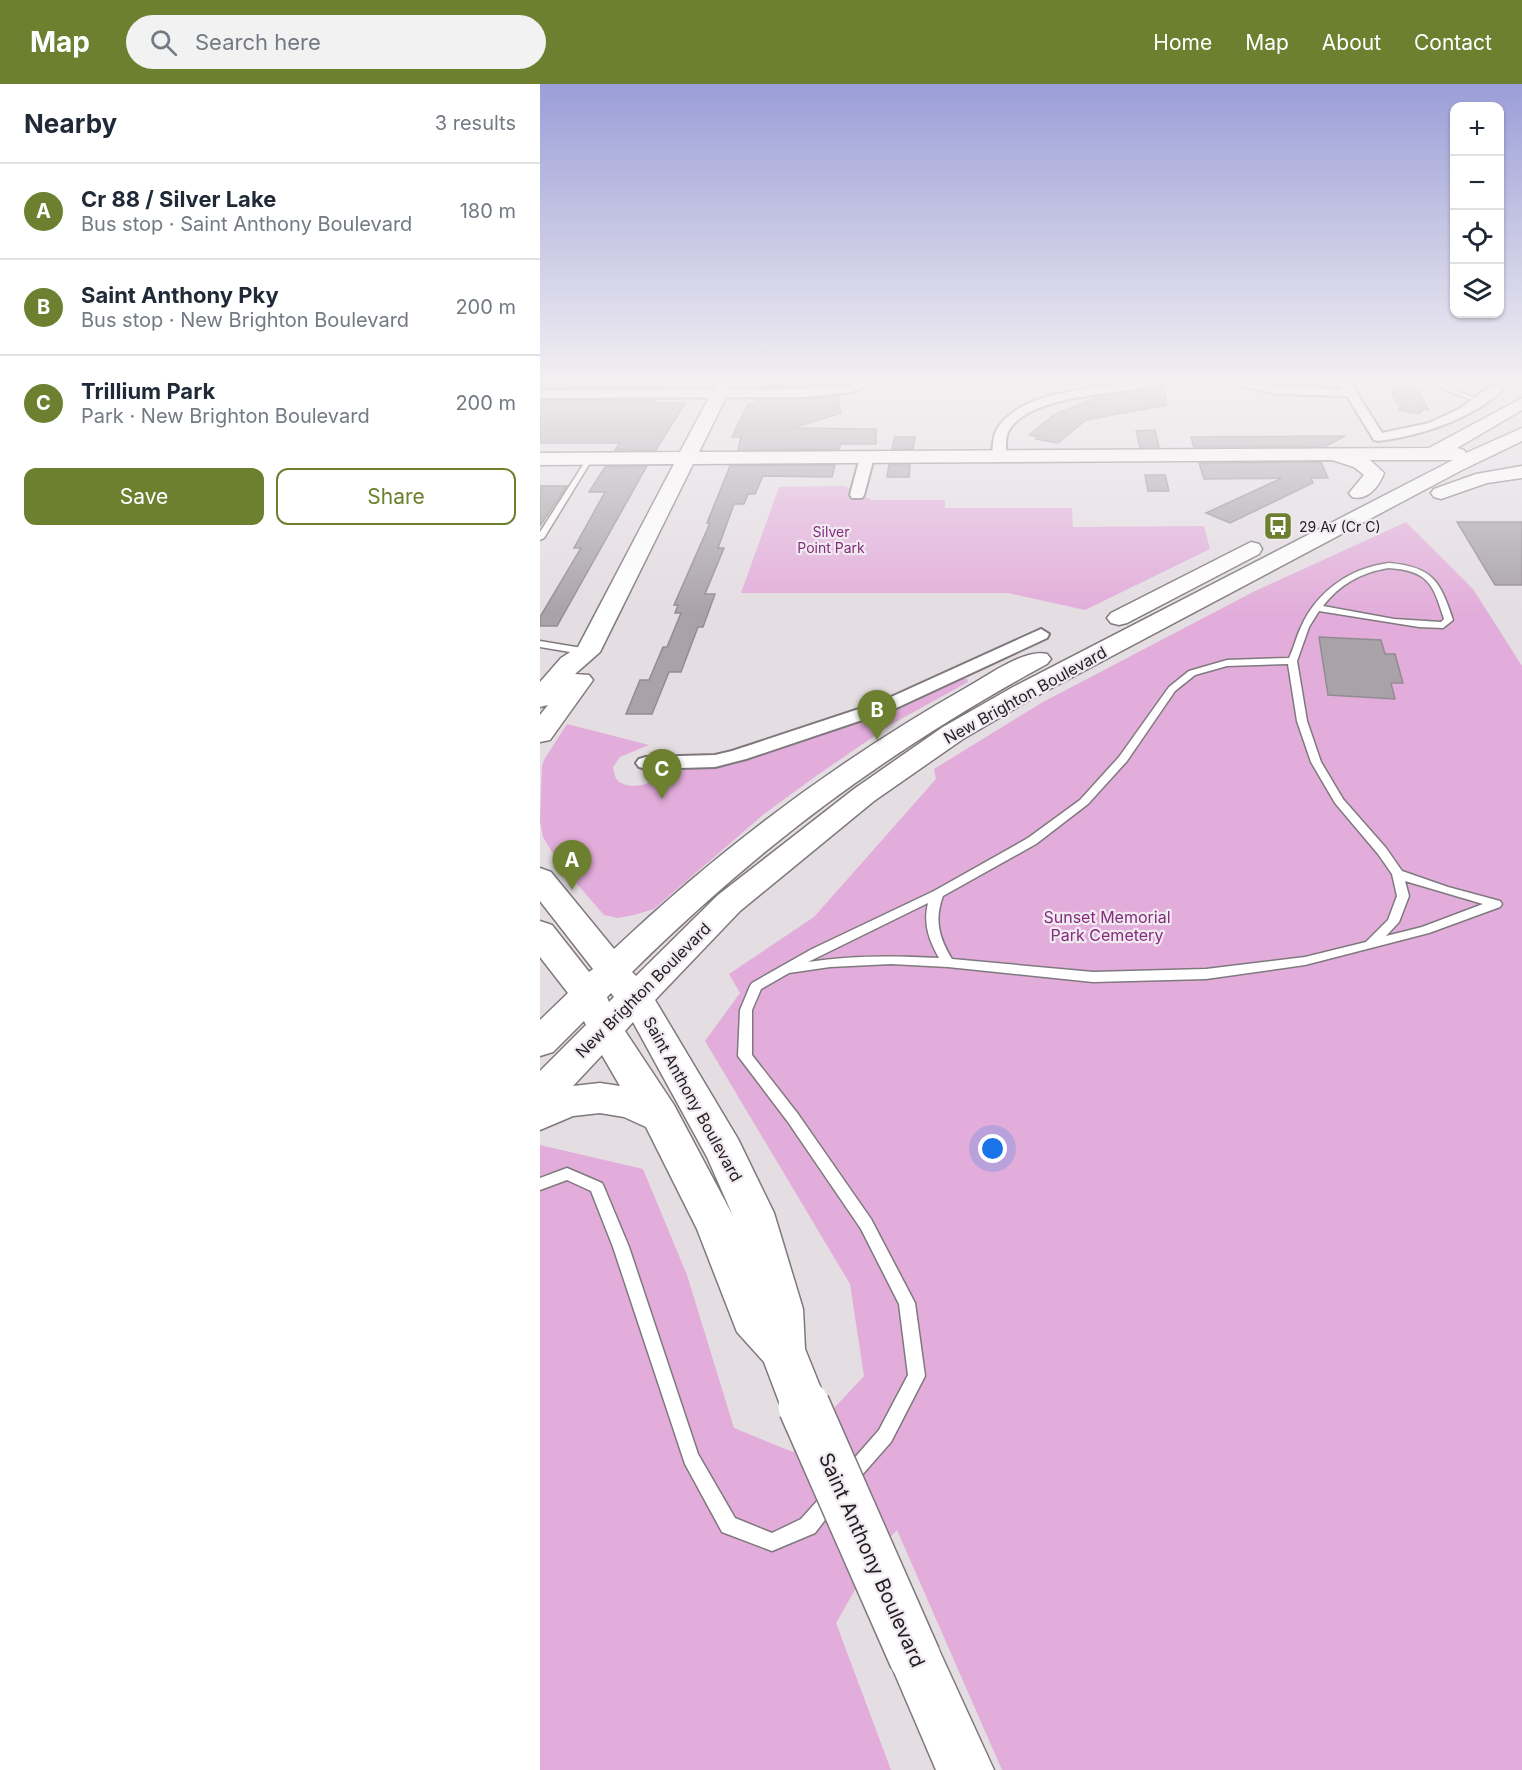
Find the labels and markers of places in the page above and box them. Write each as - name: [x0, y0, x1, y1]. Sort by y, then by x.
- bus stop icon: 29 Av (Cr C): [1262, 510, 1294, 542]
- place label: 29 Av (Cr C): [1299, 518, 1381, 535]
- pin: B: [858, 690, 896, 740]
- pin: C: [642, 750, 682, 799]
- pin: A: [552, 840, 591, 890]

